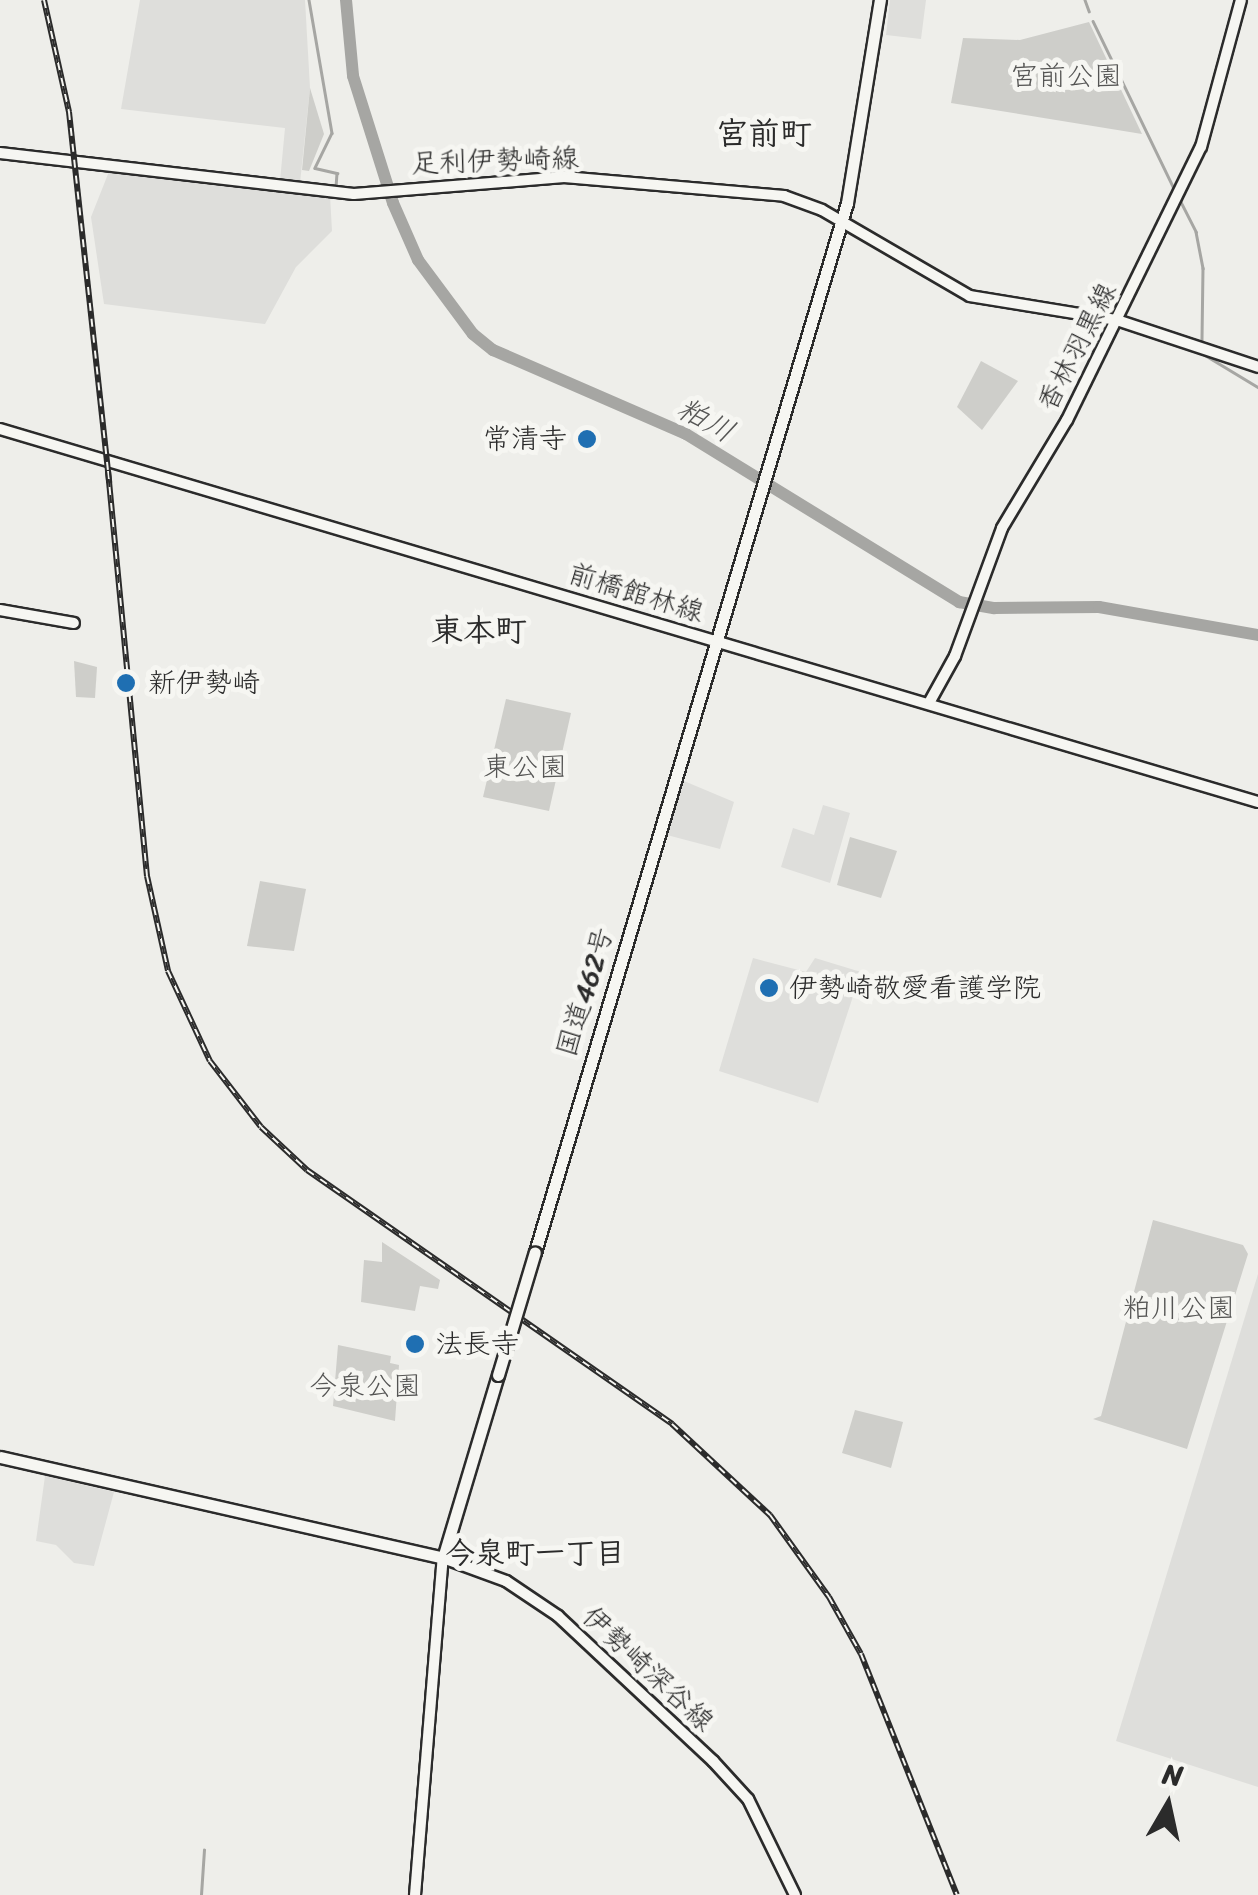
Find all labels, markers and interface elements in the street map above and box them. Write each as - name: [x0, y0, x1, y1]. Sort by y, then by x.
- park label: 宮前公園: [1010, 59, 1122, 93]
- district label: 宮前町: [716, 115, 812, 153]
- street label: 足利伊勢崎線: [410, 141, 580, 181]
- street label: 香林羽黒線: [1030, 277, 1124, 417]
- water label: 粕川: [671, 390, 741, 450]
- place label: 常清寺: [483, 422, 567, 456]
- marker: 常清寺: [576, 428, 598, 450]
- street label: 前橋館林線: [564, 556, 708, 630]
- district label: 東本町: [431, 612, 527, 650]
- place label: 新伊勢崎: [148, 666, 260, 700]
- marker: 新伊勢崎: [113, 670, 139, 696]
- park label: 東公園: [483, 750, 567, 784]
- street label: 国道462号: [549, 923, 621, 1061]
- place label: 伊勢崎敬愛看護学院: [789, 971, 1041, 1005]
- marker: 伊勢崎敬愛看護学院: [758, 977, 780, 999]
- park label: 粕川公園: [1123, 1291, 1235, 1325]
- place label: 法長寺: [435, 1327, 519, 1361]
- marker: 法長寺: [404, 1333, 426, 1355]
- park label: 今泉公園: [309, 1369, 421, 1403]
- district label: 今泉町一丁目: [445, 1535, 625, 1571]
- street label: 伊勢崎深谷線: [575, 1599, 721, 1739]
- text: N: [1159, 1749, 1186, 1801]
- north arrow: [1118, 1755, 1218, 1855]

